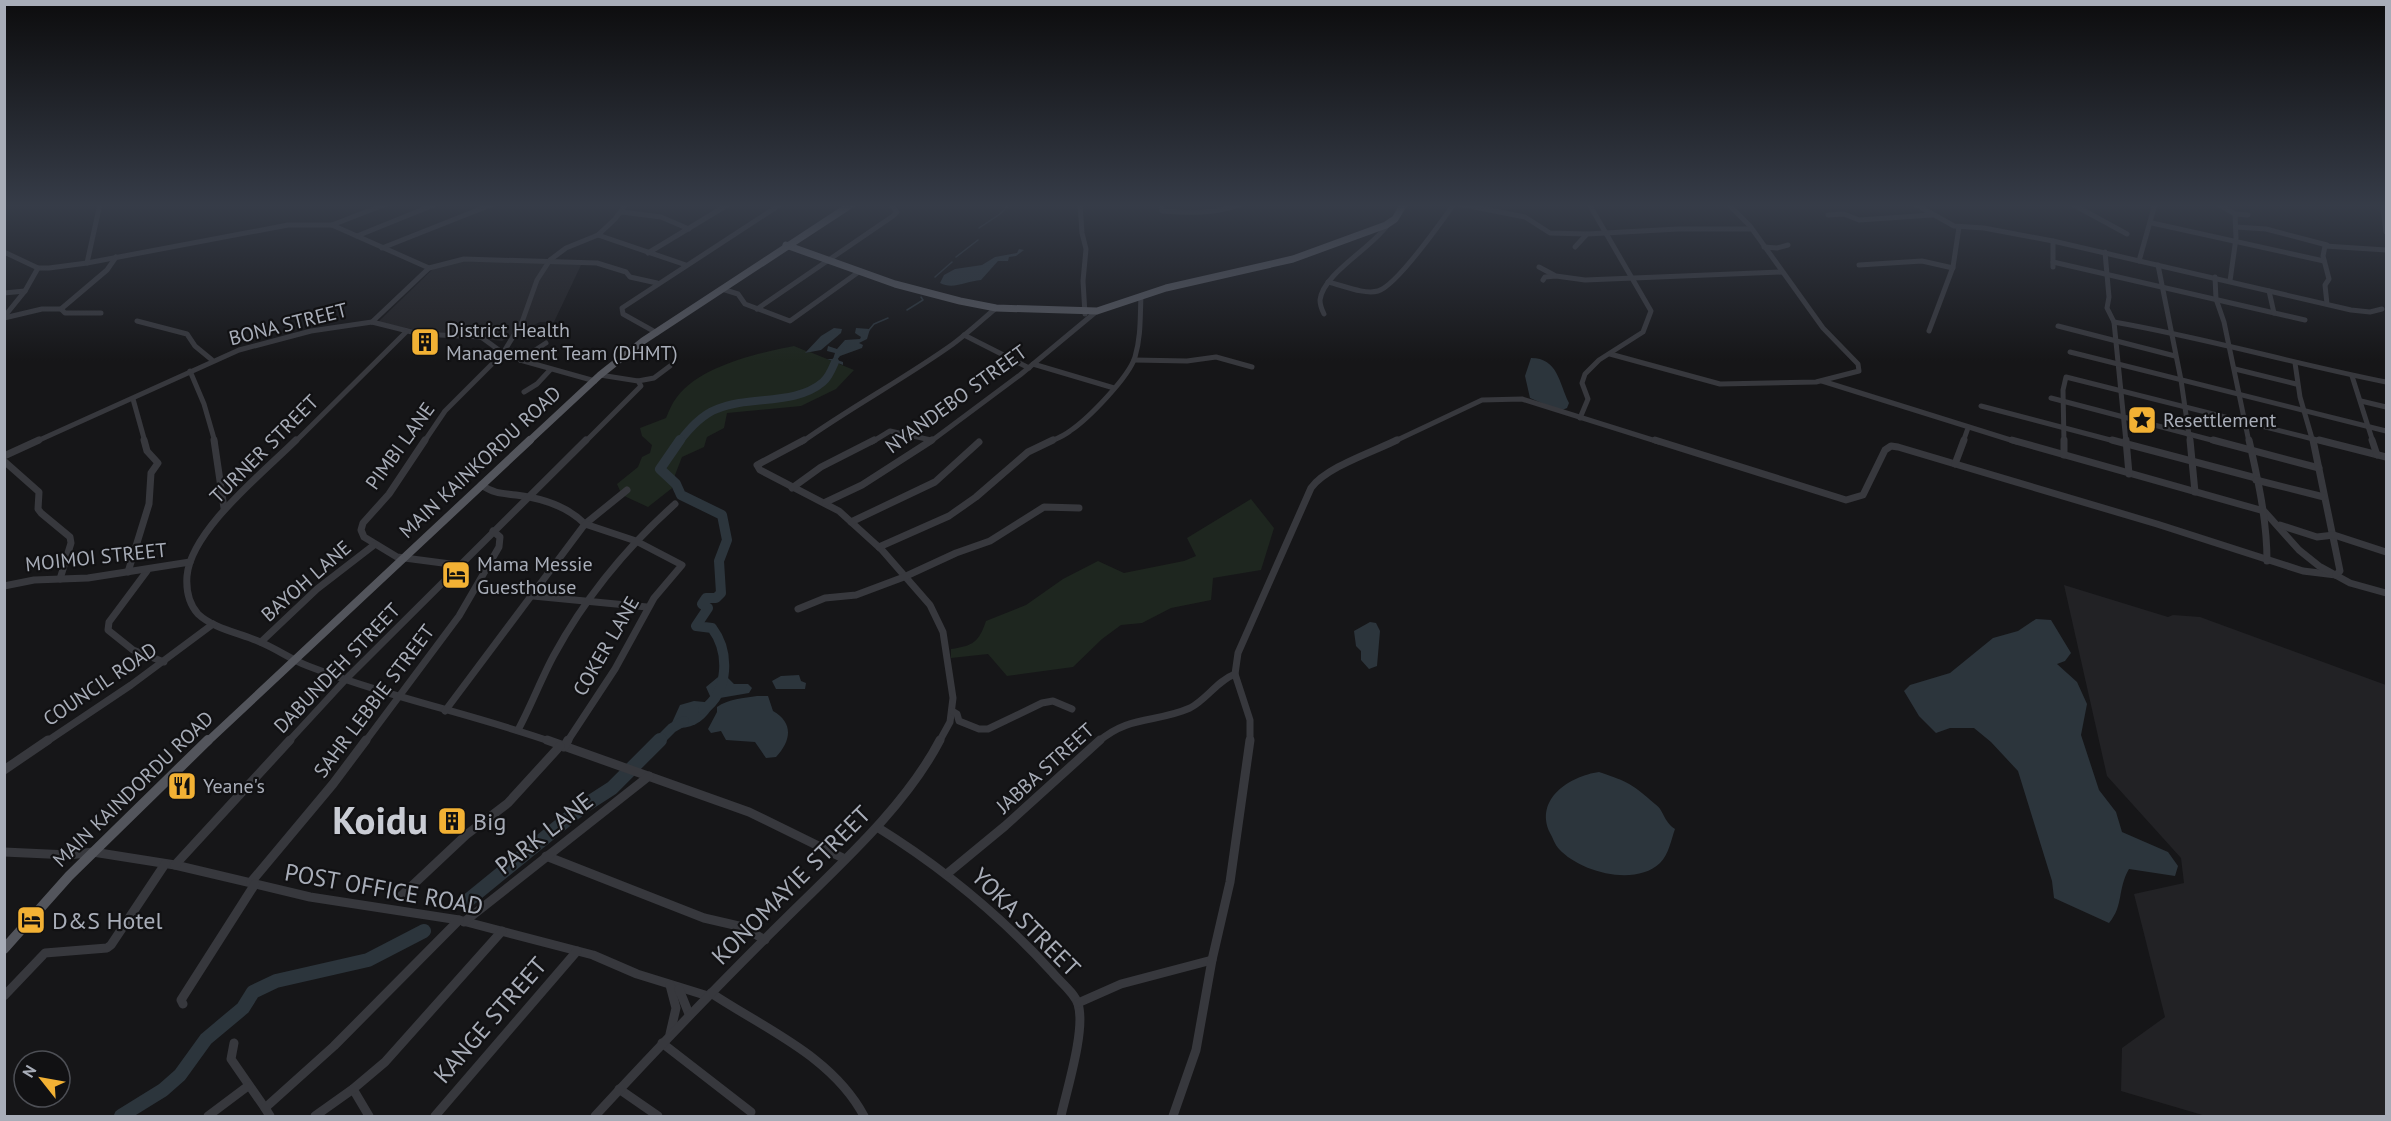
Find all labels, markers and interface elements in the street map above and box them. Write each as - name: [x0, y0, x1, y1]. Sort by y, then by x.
- street label: BONA STREET: [226, 297, 350, 351]
- place label: District Health Management Team (DHMT): [446, 317, 678, 366]
- building icon: District Health Management Team (DHMT): [409, 326, 441, 358]
- street label: NYANDEBO STREET: [880, 339, 1032, 459]
- street label: MAIN KAINKORDU ROAD: [394, 380, 566, 544]
- street label: TURNER STREET: [204, 389, 324, 509]
- street label: PIMBI LANE: [360, 397, 440, 495]
- place icon: Resettlement: [2126, 404, 2158, 436]
- place label: Resettlement: [2163, 407, 2277, 433]
- street label: BAYOH LANE: [256, 535, 356, 627]
- street label: MOIMOI STREET: [24, 537, 168, 577]
- place label: Mama Messie Guesthouse: [477, 551, 593, 600]
- hotel icon: Mama Messie Guesthouse: [440, 559, 472, 591]
- street label: COKER LANE: [567, 591, 645, 701]
- street label: DABUNDEH STREET: [268, 597, 406, 739]
- street label: SAHR LEBBIE STREET: [308, 619, 440, 783]
- street label: COUNCIL ROAD: [38, 636, 162, 732]
- street label: MAIN KAINDORDU ROAD: [47, 705, 219, 873]
- street label: JABBA STREET: [990, 717, 1100, 820]
- restaurant icon: Yeane's: [166, 770, 198, 802]
- place label: Yeane's: [203, 773, 265, 799]
- street label: PARK LANE: [489, 785, 599, 881]
- district label: Koidu: [332, 794, 428, 845]
- street label: KONOMAYIE STREET: [705, 799, 877, 971]
- building icon: Big: [436, 805, 468, 837]
- place label: Big: [473, 806, 506, 837]
- street label: POST OFFICE ROAD: [282, 856, 486, 922]
- street label: YOKA STREET: [965, 861, 1087, 983]
- hotel icon: D&S Hotel: [15, 904, 47, 936]
- place label: D&S Hotel: [52, 905, 162, 936]
- street label: KANGE STREET: [427, 950, 553, 1090]
- north arrow: [12, 1049, 72, 1109]
- text: N: [18, 1062, 40, 1081]

